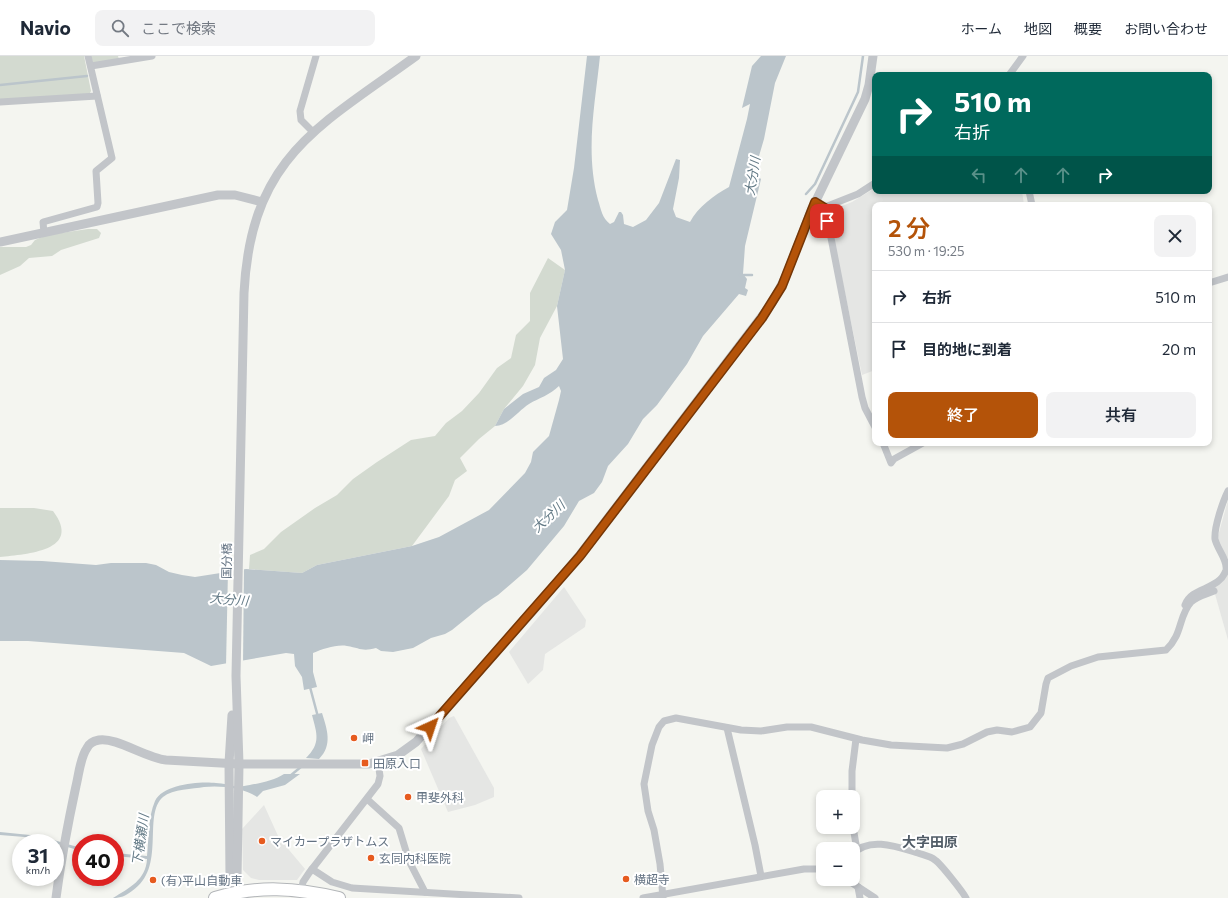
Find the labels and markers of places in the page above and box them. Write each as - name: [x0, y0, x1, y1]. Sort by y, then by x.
- pin: [810, 204, 844, 238]
- place label: 岬: [362, 731, 374, 745]
- marker: 岬: [349, 733, 359, 743]
- place label: 田原入口: [373, 756, 421, 770]
- marker: 田原入口: [360, 758, 370, 768]
- place label: 甲斐外科: [416, 790, 464, 804]
- marker: 甲斐外科: [403, 792, 413, 802]
- place label: マイカープラザトムス: [270, 834, 389, 848]
- marker: マイカープラザトムス: [257, 836, 267, 846]
- place label: 玄同内科医院: [379, 851, 451, 865]
- marker: 玄同内科医院: [366, 853, 376, 863]
- place label: 横超寺: [634, 872, 670, 886]
- place label: (有)平山自動車: [161, 873, 242, 887]
- marker: 横超寺: [621, 874, 631, 884]
- marker: (有)平山自動車: [148, 875, 158, 885]

